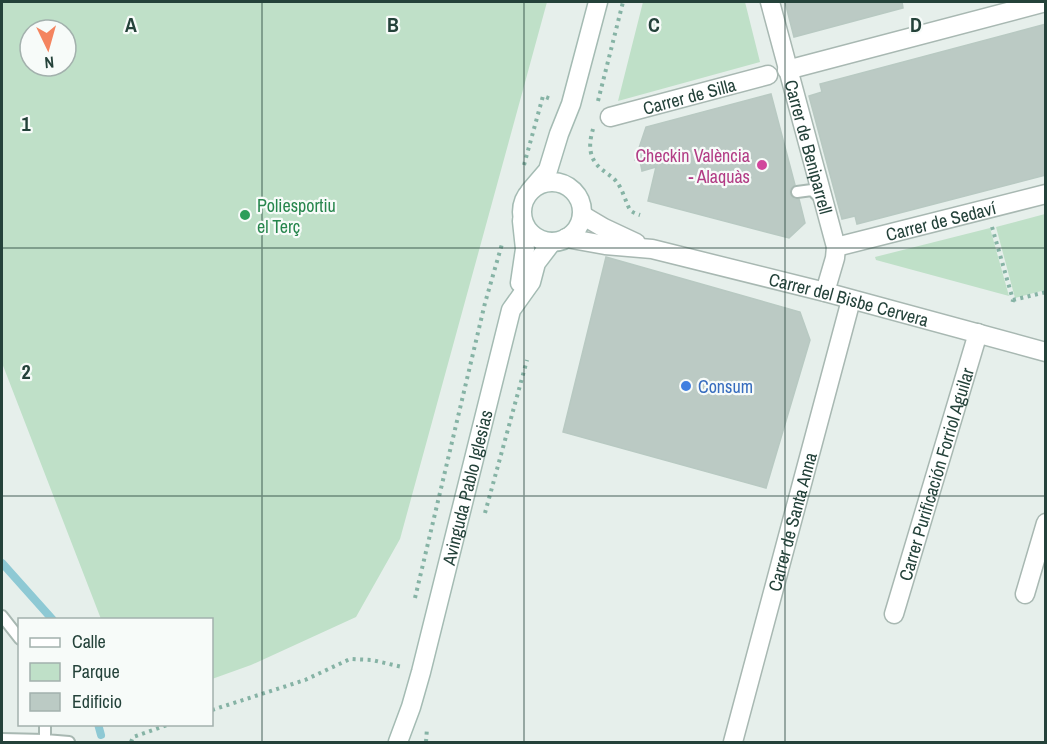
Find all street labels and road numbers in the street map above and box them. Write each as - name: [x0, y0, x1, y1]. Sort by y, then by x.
- street label: Carrer de Silla: [640, 72, 738, 120]
- street label: Carrer de Beniparrell: [779, 77, 839, 217]
- street label: Carrer de Sedaví: [883, 194, 999, 246]
- street label: Carrer del Bisbe Cervera: [766, 266, 932, 332]
- street label: Carrer Purificación Forriol Aguilar: [892, 365, 979, 584]
- street label: Avinguda Pablo Iglesias: [435, 407, 498, 569]
- street label: Carrer de Santa Anna: [761, 449, 822, 594]

